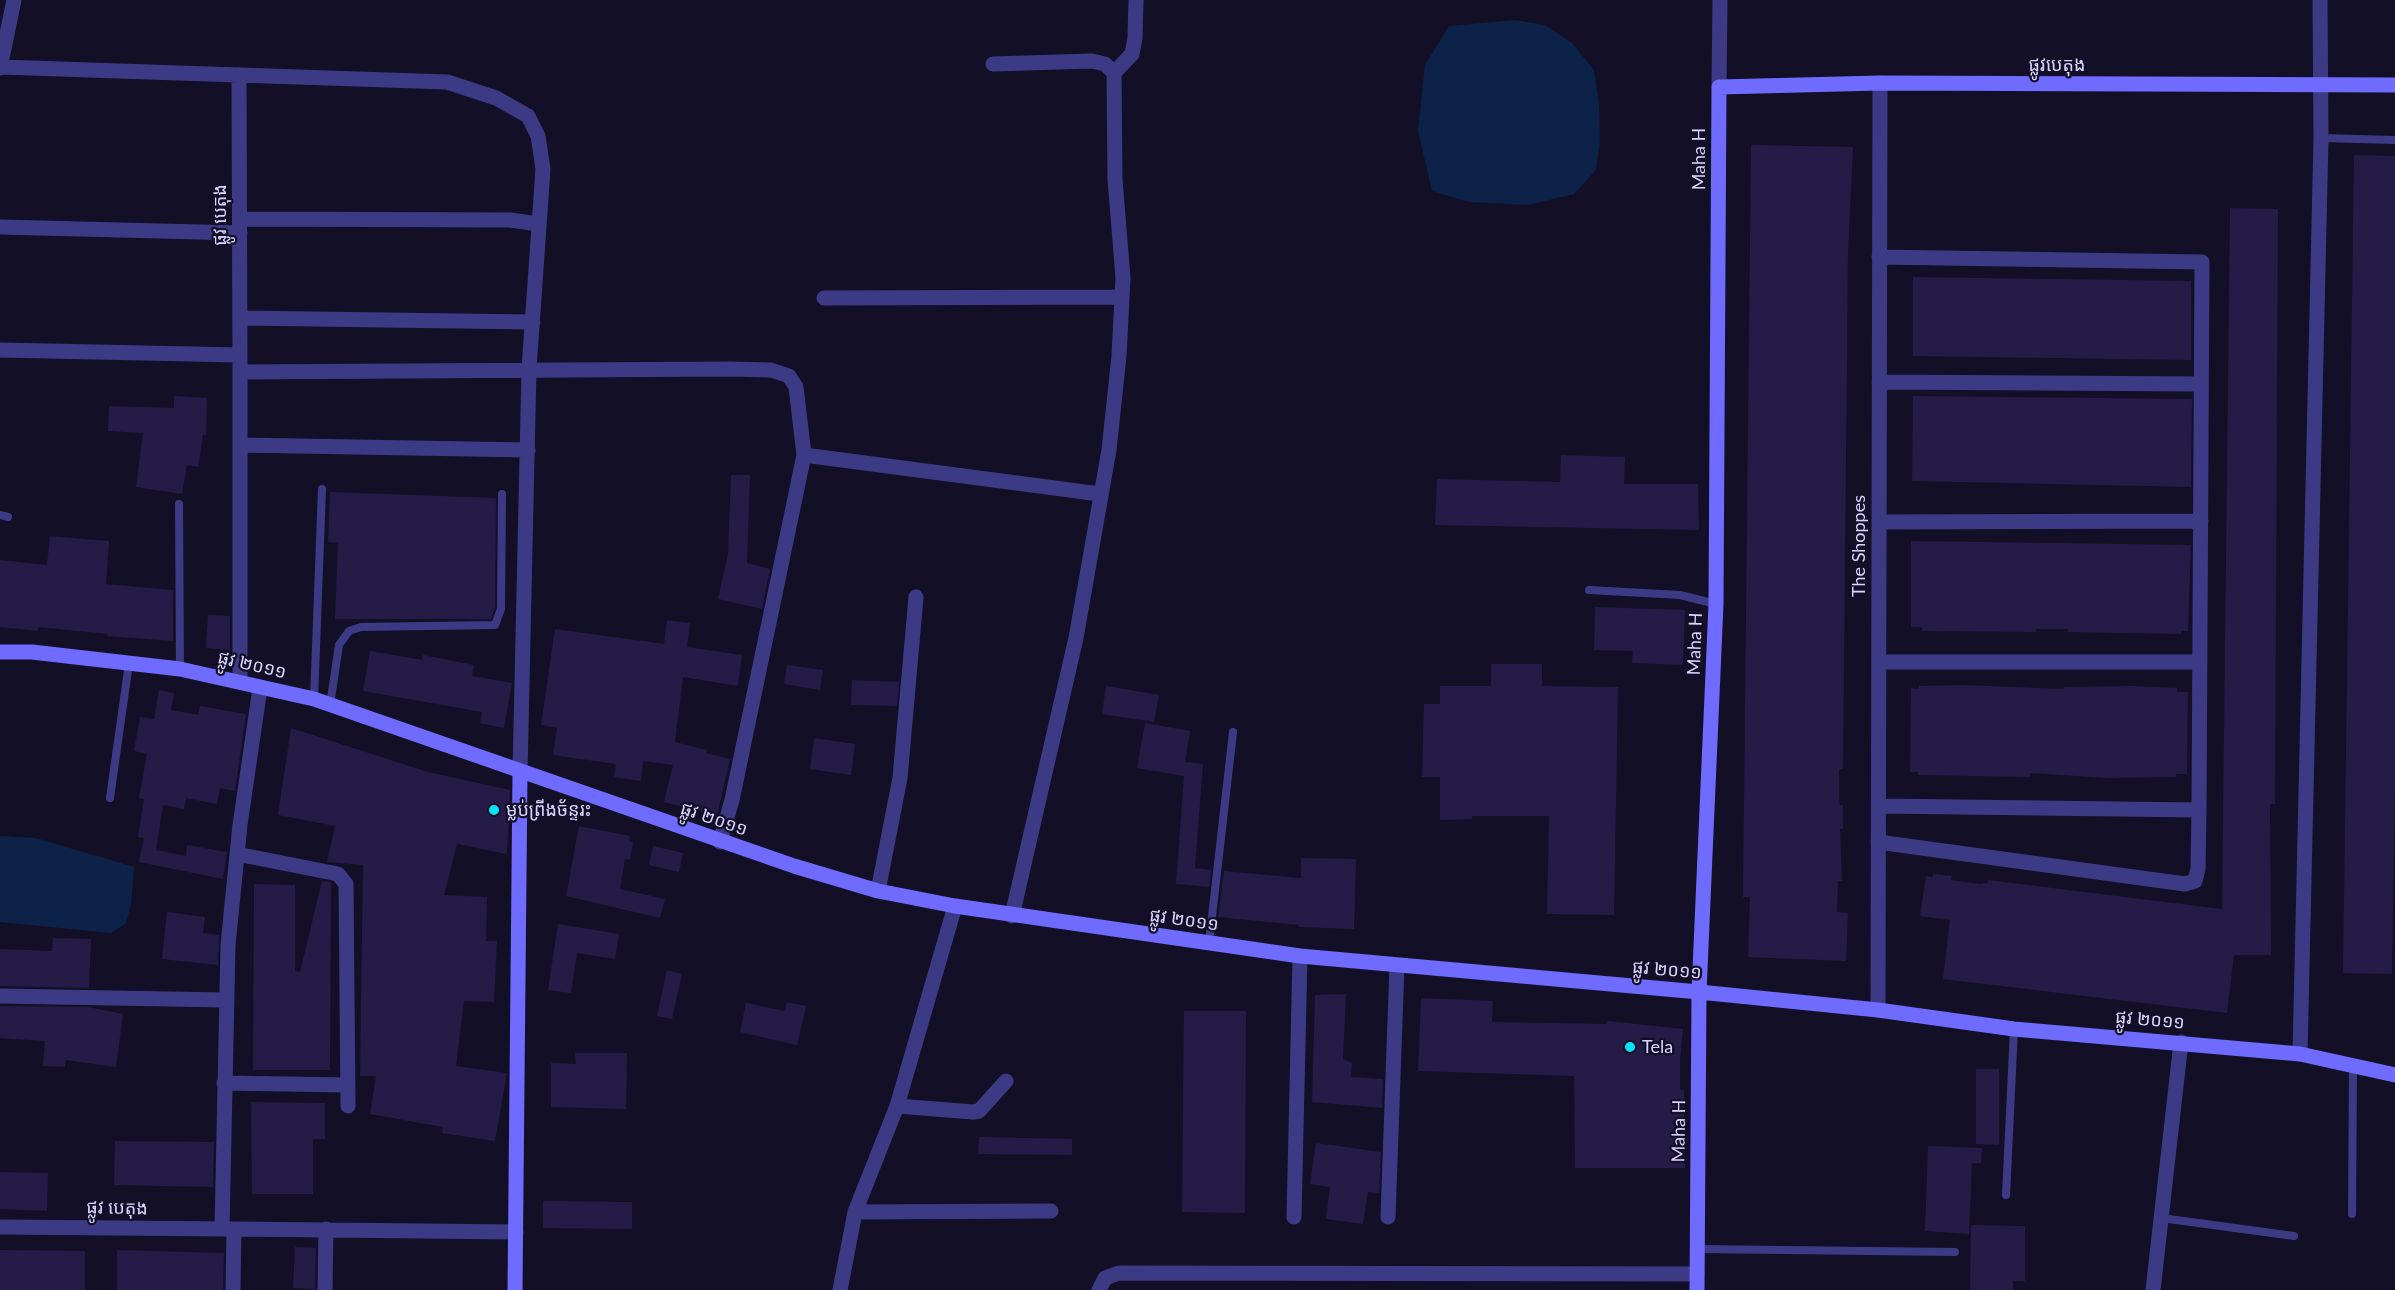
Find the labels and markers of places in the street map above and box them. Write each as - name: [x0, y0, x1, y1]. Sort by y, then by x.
- place label: ម្លប់ព្រីងច័ន្ទរះ: [506, 799, 592, 821]
- marker: ម្លប់ព្រីងច័ន្ទរះ: [487, 803, 501, 817]
- place label: Tela: [1642, 1036, 1673, 1058]
- marker: Tela: [1623, 1040, 1637, 1054]

